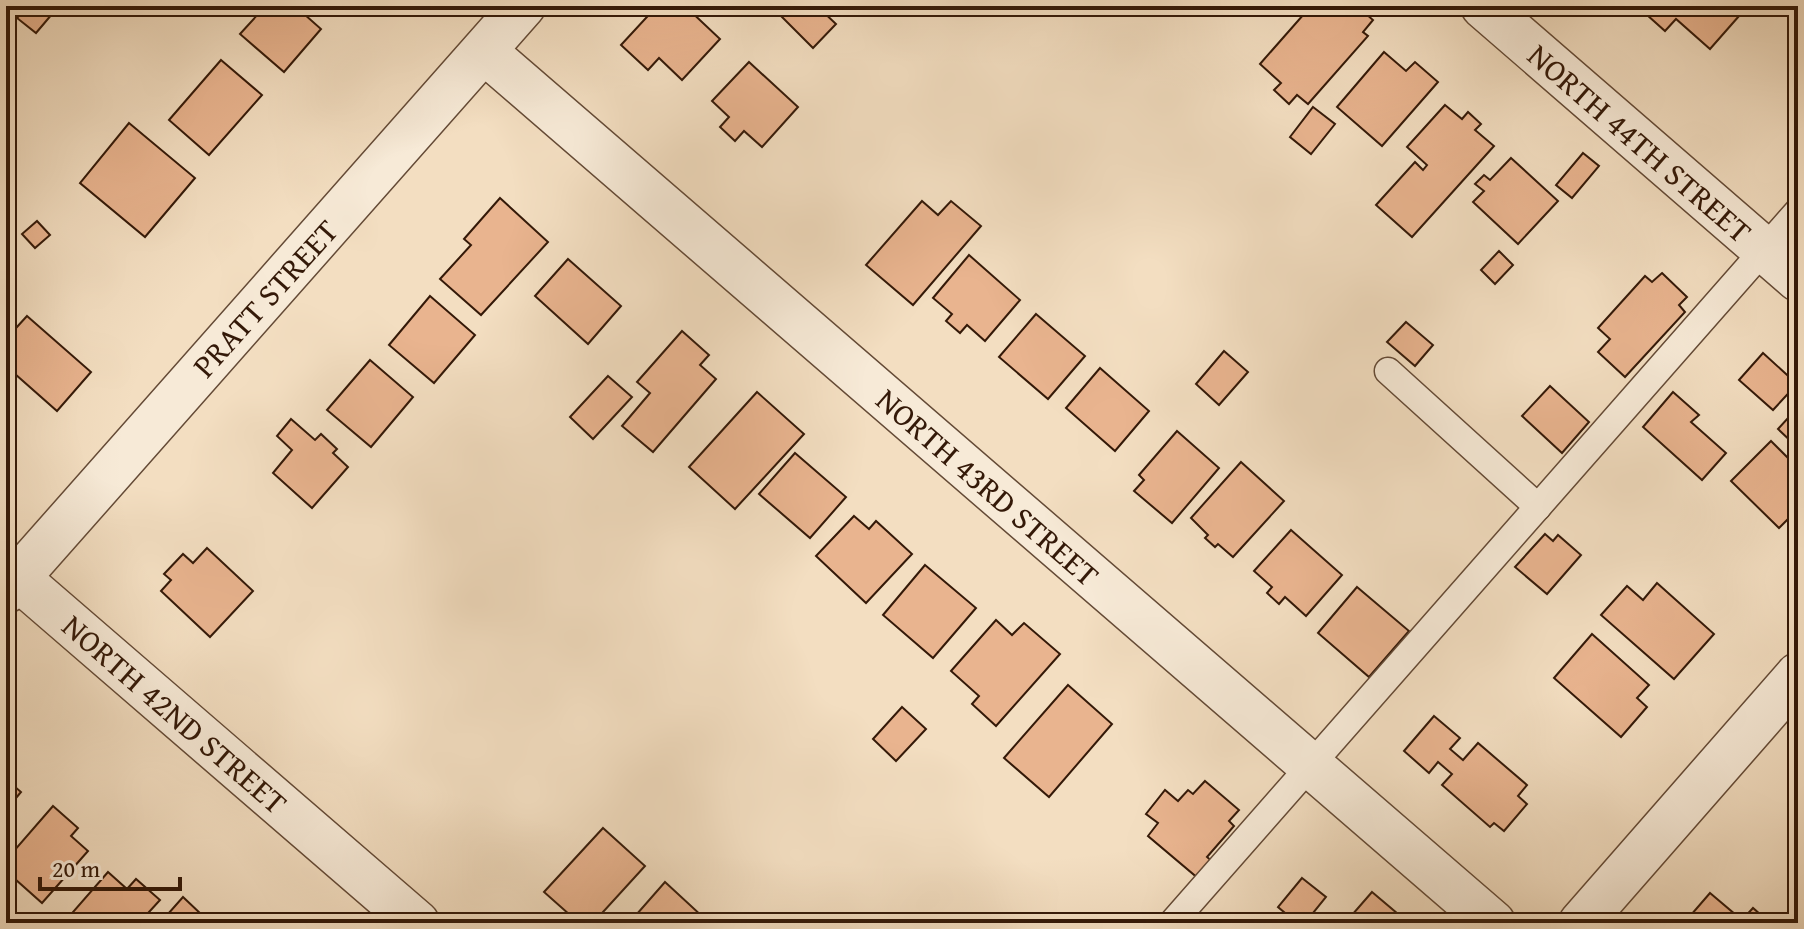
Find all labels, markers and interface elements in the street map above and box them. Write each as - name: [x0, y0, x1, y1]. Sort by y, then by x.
- street label: NORTH 44TH STREET: [1518, 32, 1763, 254]
- street label: PRATT STREET: [181, 208, 349, 388]
- street label: NORTH 43RD STREET: [866, 377, 1110, 597]
- street label: NORTH 42ND STREET: [52, 603, 298, 825]
- scale bar: [40, 841, 180, 891]
- text: 20 m: [52, 851, 100, 886]

